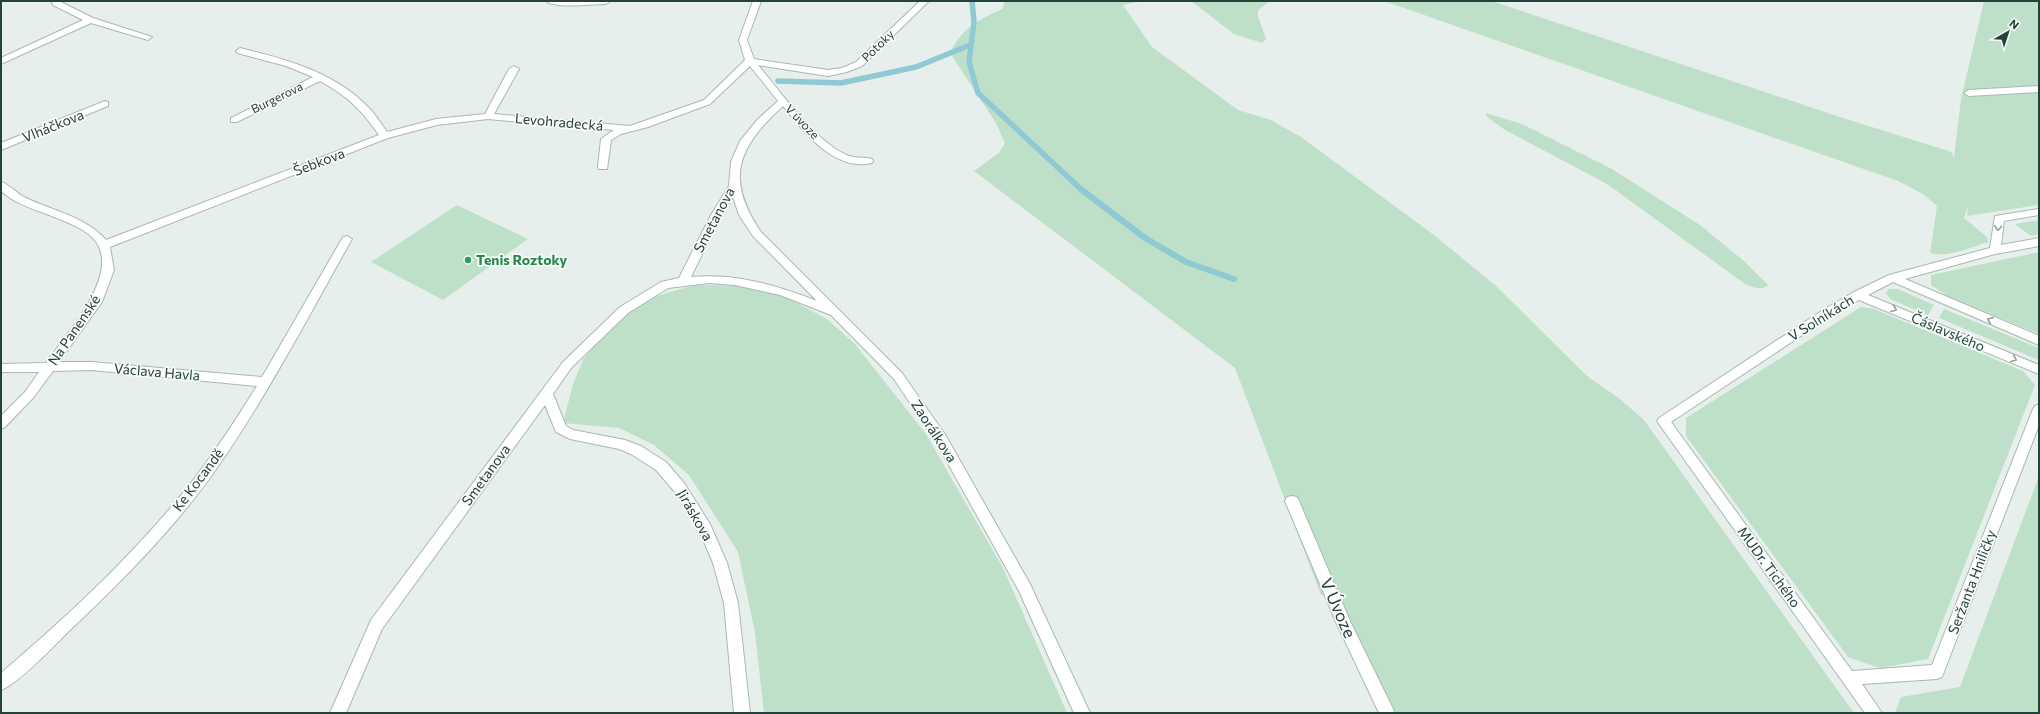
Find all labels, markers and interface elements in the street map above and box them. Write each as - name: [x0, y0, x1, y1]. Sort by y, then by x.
- north arrow: [1988, 12, 2028, 52]
- text: N: [2007, 16, 2022, 31]
- street label: Potoky: [858, 27, 896, 64]
- street label: Burgerova: [248, 79, 305, 116]
- street label: V úvoze: [783, 101, 823, 141]
- street label: Vlháčkova: [19, 105, 86, 146]
- street label: Levohradecká: [514, 109, 604, 134]
- street label: Šebkova: [291, 144, 347, 179]
- street label: Smetanova: [689, 184, 738, 255]
- one-way arrow: [1994, 225, 2003, 231]
- place label: Tenis Roztoky: [476, 251, 568, 268]
- marker: Tenis Roztoky: [463, 255, 473, 265]
- street label: Na Panenské: [44, 291, 103, 368]
- street label: V Solníkách: [1785, 291, 1857, 344]
- one-way arrow: [1890, 305, 1897, 313]
- street label: Čáslavského: [1909, 308, 1988, 355]
- one-way arrow: [1987, 316, 1994, 324]
- one-way arrow: [2011, 355, 2018, 363]
- street label: Václava Havla: [113, 359, 201, 384]
- street label: Zaorálkova: [908, 396, 961, 465]
- street label: Smetanova: [458, 441, 513, 509]
- street label: Ke Kocandě: [169, 445, 227, 514]
- street label: Jiráskova: [674, 486, 717, 543]
- street label: MUDr. Tichého: [1734, 523, 1804, 611]
- street label: Seržanta Hniličky: [1944, 527, 1999, 636]
- street label: V Úvoze: [1316, 574, 1362, 641]

